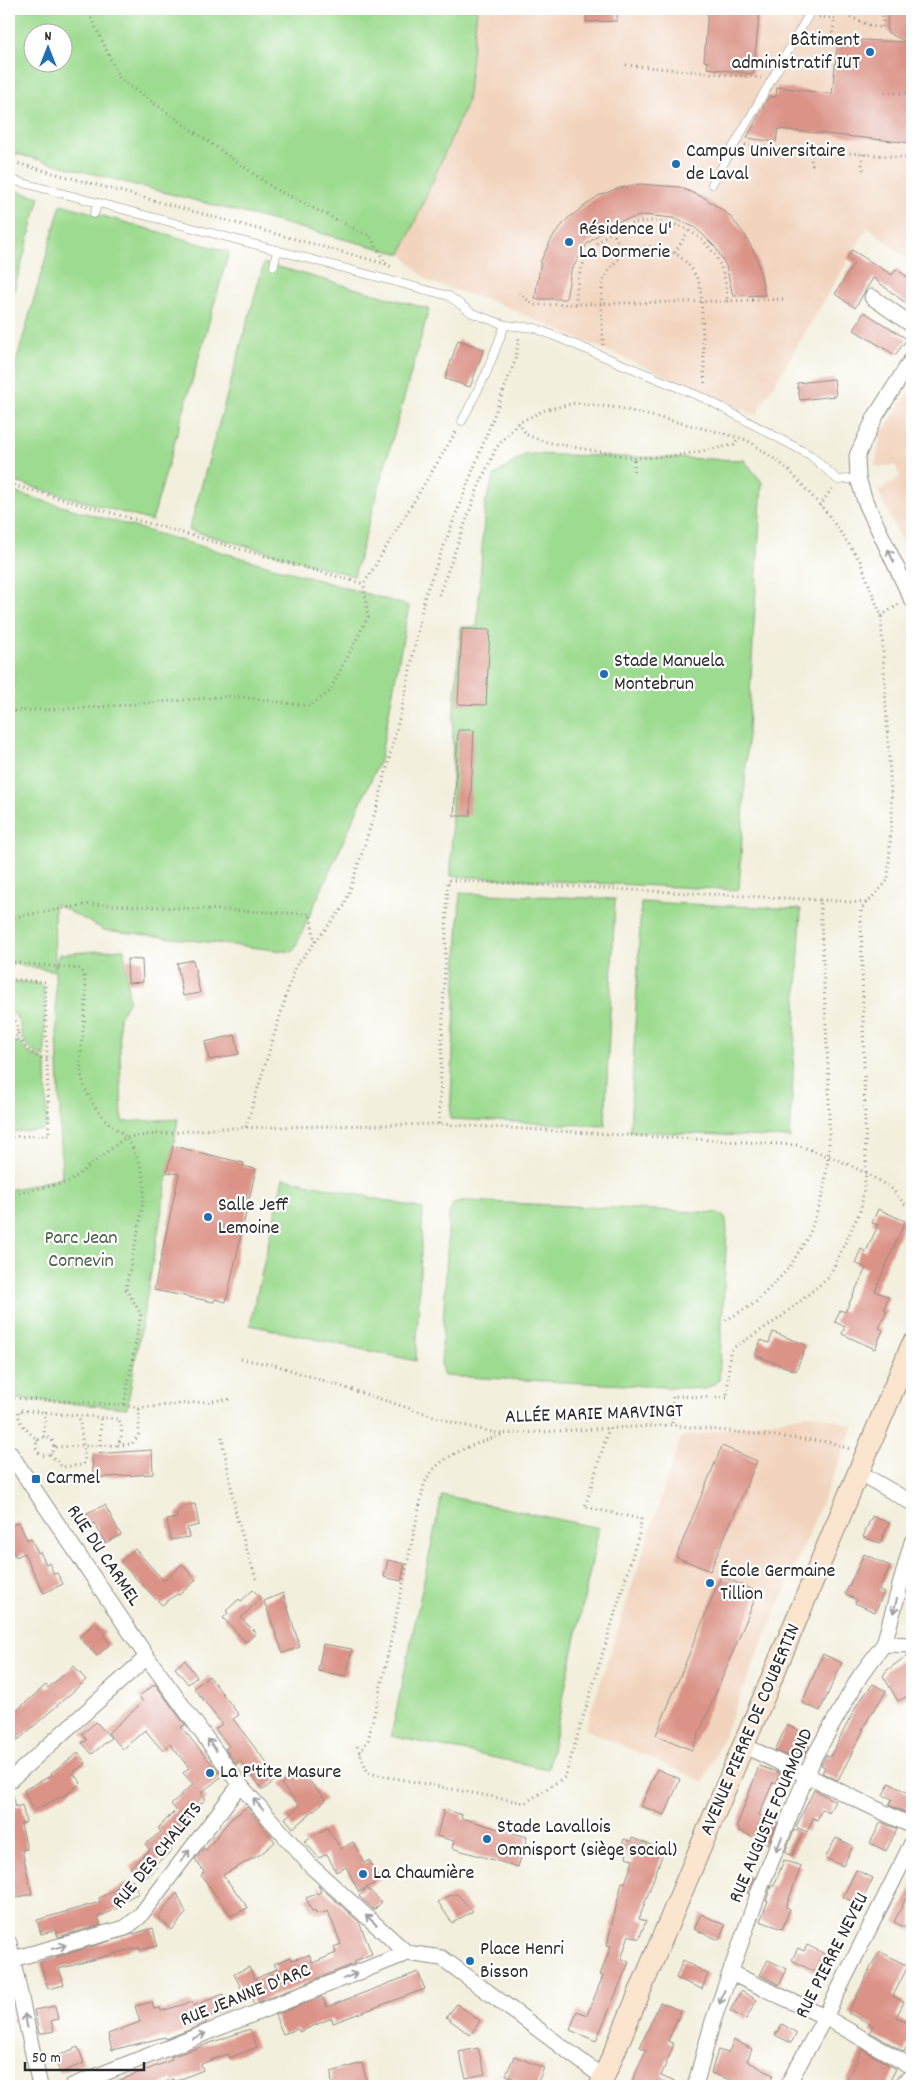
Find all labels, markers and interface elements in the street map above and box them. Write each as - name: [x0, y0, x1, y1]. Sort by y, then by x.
- north arrow: [22, 22, 72, 72]
- text: N: [45, 27, 52, 47]
- place label: Bâtiment administratif IUT: [732, 27, 860, 78]
- marker: Bâtiment administratif IUT: [864, 46, 876, 58]
- place label: Campus Universitaire de Laval: [686, 138, 846, 189]
- marker: Campus Universitaire de Laval: [670, 158, 682, 170]
- place label: Résidence U' La Dormerie: [579, 216, 672, 267]
- marker: Résidence U' La Dormerie: [563, 236, 575, 248]
- one-way arrow: [885, 549, 895, 564]
- place label: Stade Manuela Montebrun: [614, 648, 725, 699]
- marker: Stade Manuela Montebrun: [598, 668, 610, 680]
- place label: Salle Jeff Lemoine: [218, 1192, 289, 1243]
- marker: Salle Jeff Lemoine: [202, 1211, 214, 1223]
- park label: Parc Jean Cornevin: [44, 1225, 118, 1276]
- street label: ALLÉE MARIE MARVINGT: [504, 1398, 684, 1432]
- place label: Carmel: [46, 1465, 100, 1493]
- marker: Carmel: [30, 1473, 42, 1485]
- street label: RUE DU CARMEL: [59, 1500, 147, 1612]
- place label: École Germaine Tillion: [720, 1558, 835, 1609]
- marker: École Germaine Tillion: [704, 1577, 716, 1589]
- one-way arrow: [890, 1597, 899, 1613]
- street label: AVENUE PIERRE DE COUBERTIN: [694, 1620, 808, 1840]
- street label: RUE AUGUSTE FOURMOND: [723, 1724, 821, 1908]
- one-way arrow: [206, 1739, 217, 1752]
- place label: La P'tite Masure: [220, 1759, 342, 1787]
- marker: La P'tite Masure: [204, 1767, 216, 1779]
- street label: RUE DES CHALETS: [106, 1796, 210, 1916]
- one-way arrow: [252, 1798, 264, 1811]
- place label: Stade Lavallois Omnisport (siège social): [497, 1814, 677, 1865]
- marker: Stade Lavallois Omnisport (siège social): [481, 1833, 493, 1845]
- one-way arrow: [773, 1836, 783, 1851]
- one-way arrow: [180, 1850, 191, 1863]
- place label: La Chaumière: [373, 1860, 475, 1888]
- marker: La Chaumière: [357, 1868, 369, 1880]
- street label: RUE PIERRE NEVEU: [789, 1888, 877, 2024]
- one-way arrow: [365, 1915, 378, 1926]
- place label: Place Henri Bisson: [480, 1936, 564, 1987]
- one-way arrow: [51, 1942, 67, 1951]
- marker: Place Henri Bisson: [464, 1955, 476, 1967]
- street label: RUE JEANNE D'ARC: [177, 1957, 316, 2035]
- one-way arrow: [342, 1971, 357, 1980]
- one-way arrow: [717, 1988, 726, 2004]
- one-way arrow: [21, 2014, 30, 2030]
- one-way arrow: [191, 2031, 206, 2040]
- scale bar: [25, 2040, 144, 2072]
- text: 50 m: [32, 2048, 61, 2070]

